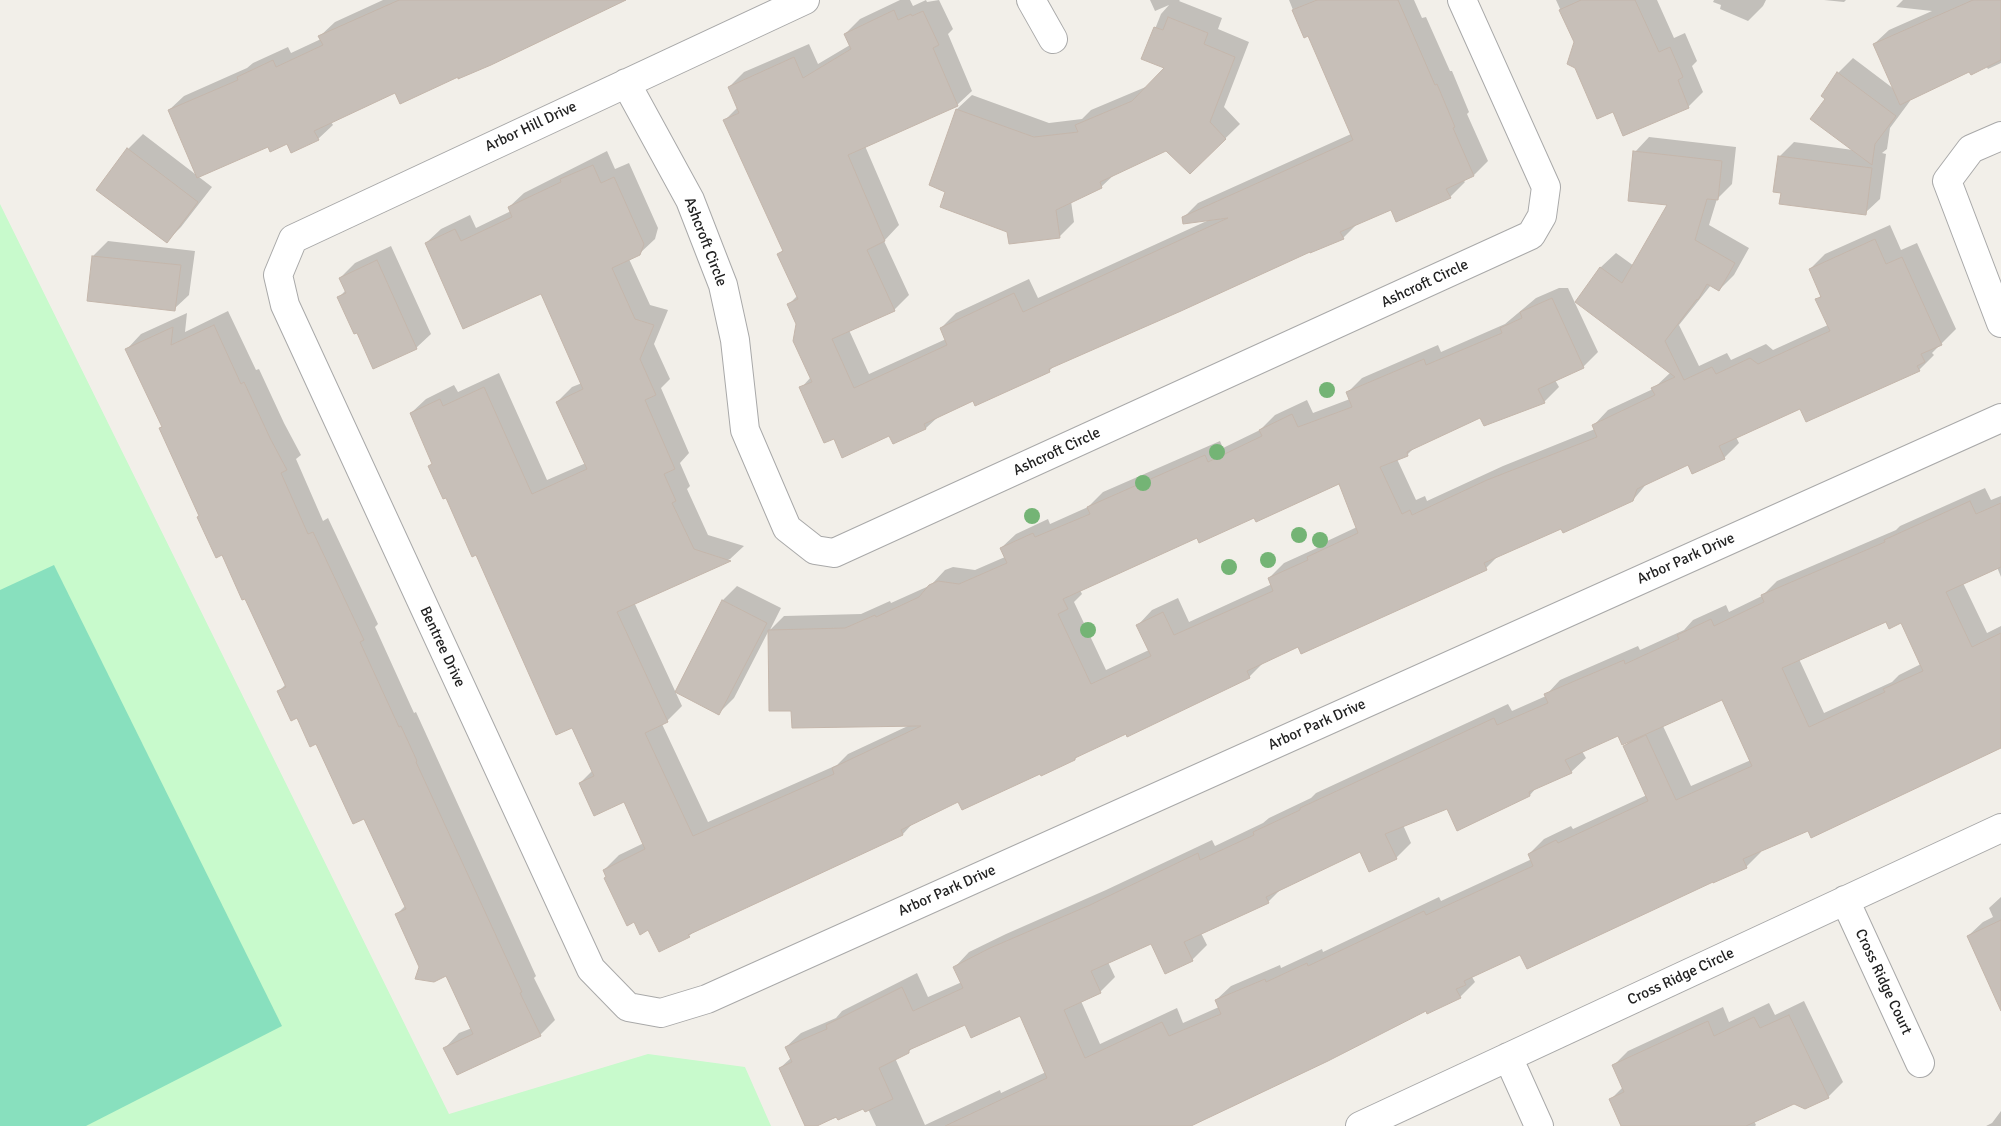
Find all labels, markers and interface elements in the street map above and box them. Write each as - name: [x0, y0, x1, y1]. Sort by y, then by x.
- street label: Arbor Hill Drive: [482, 98, 580, 156]
- street label: Ashcroft Circle: [680, 195, 730, 289]
- street label: Ashcroft Circle: [1379, 256, 1471, 312]
- street label: Ashcroft Circle: [1011, 424, 1103, 480]
- street label: Arbor Park Drive: [1634, 529, 1738, 589]
- street label: Bentree Drive: [415, 604, 469, 690]
- street label: Arbor Park Drive: [1265, 695, 1369, 755]
- street label: Arbor Park Drive: [895, 861, 999, 921]
- street label: Cross Ridge Court: [1851, 926, 1915, 1038]
- street label: Cross Ridge Circle: [1625, 944, 1737, 1010]

